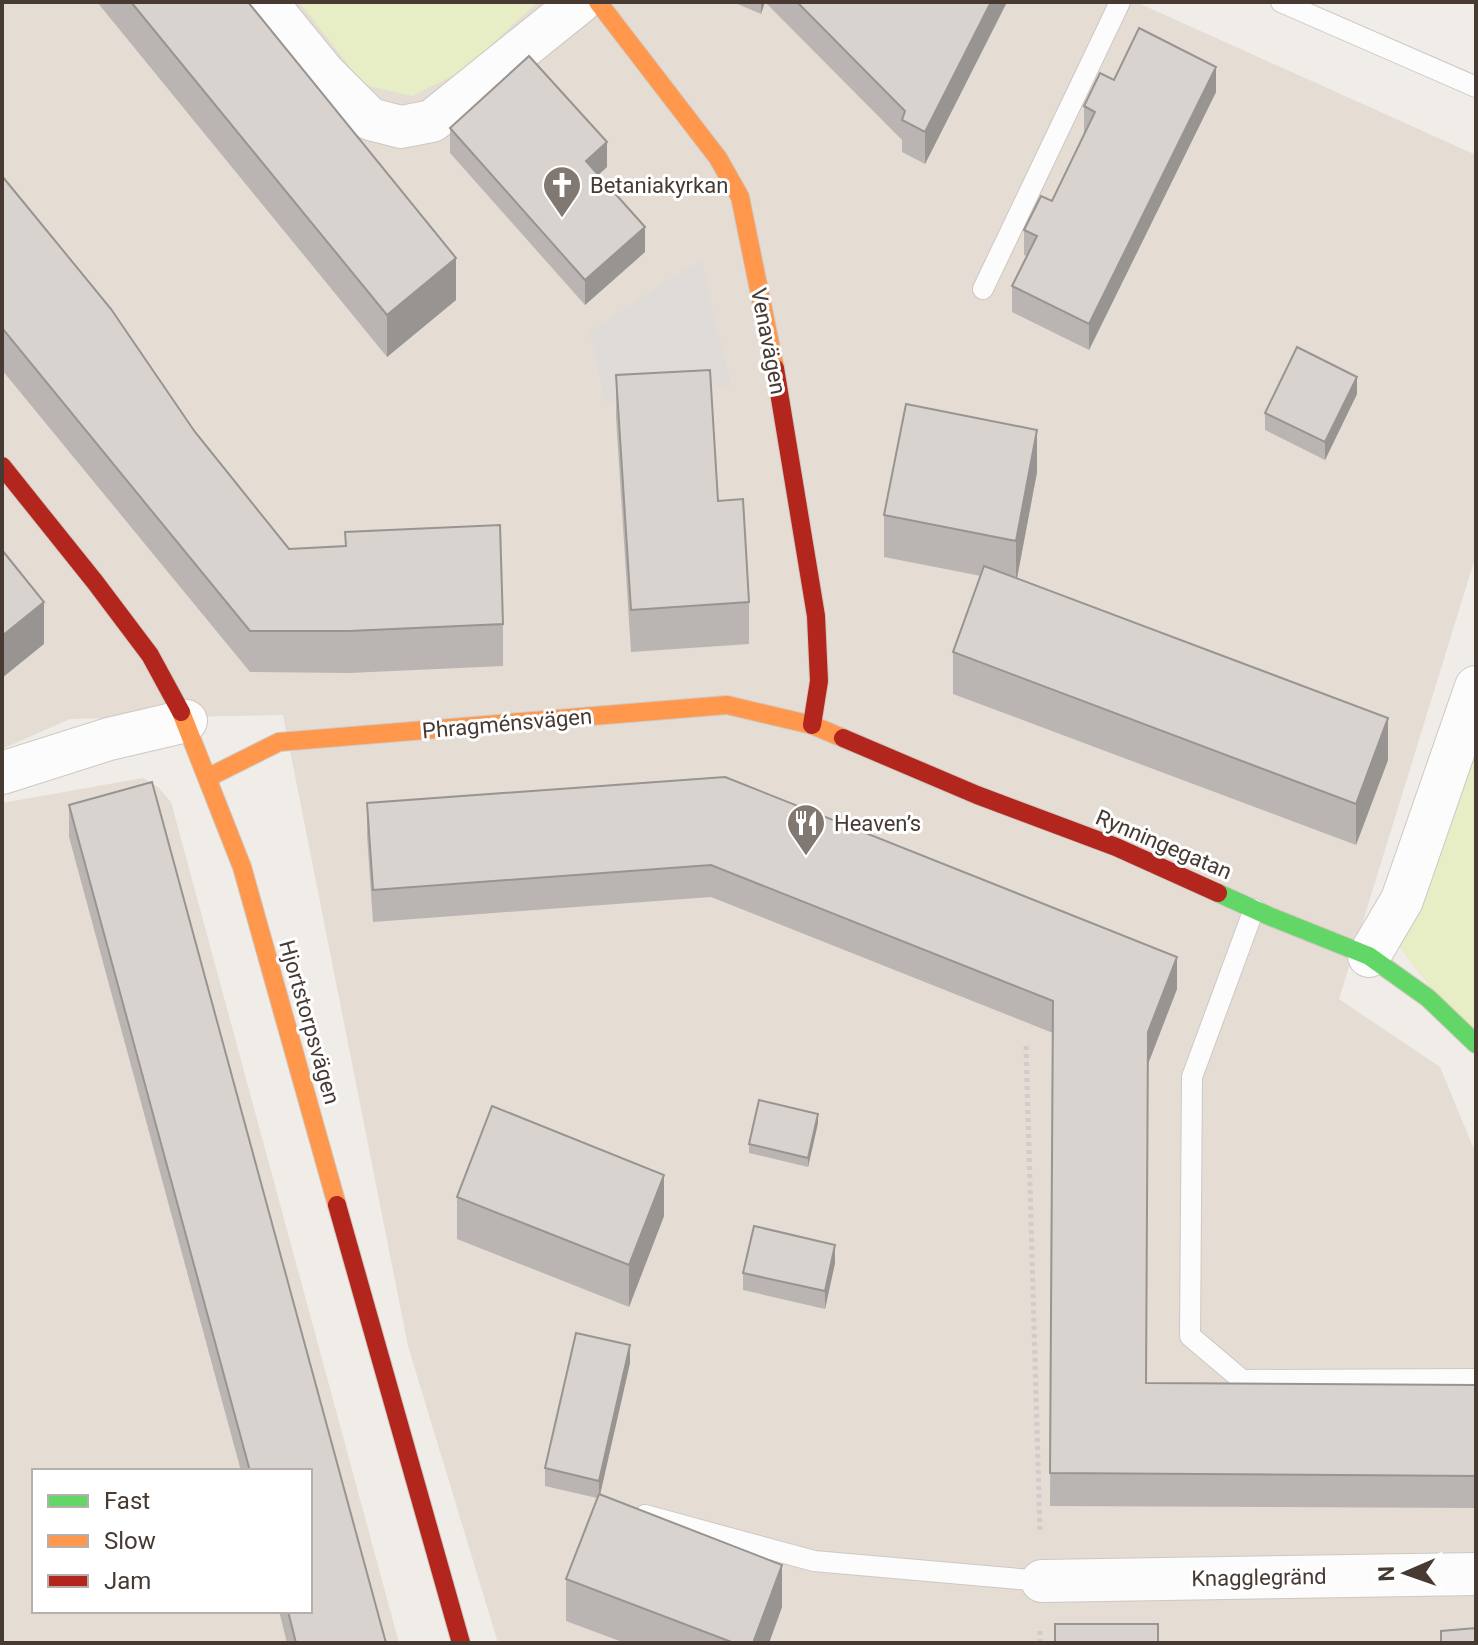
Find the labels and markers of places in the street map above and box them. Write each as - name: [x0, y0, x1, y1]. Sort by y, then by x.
- church icon: Betaniakyrkan: [541, 164, 583, 219]
- place label: Betaniakyrkan: [590, 173, 728, 198]
- restaurant icon: Heaven’s: [785, 802, 827, 857]
- place label: Heaven’s: [834, 811, 921, 836]

